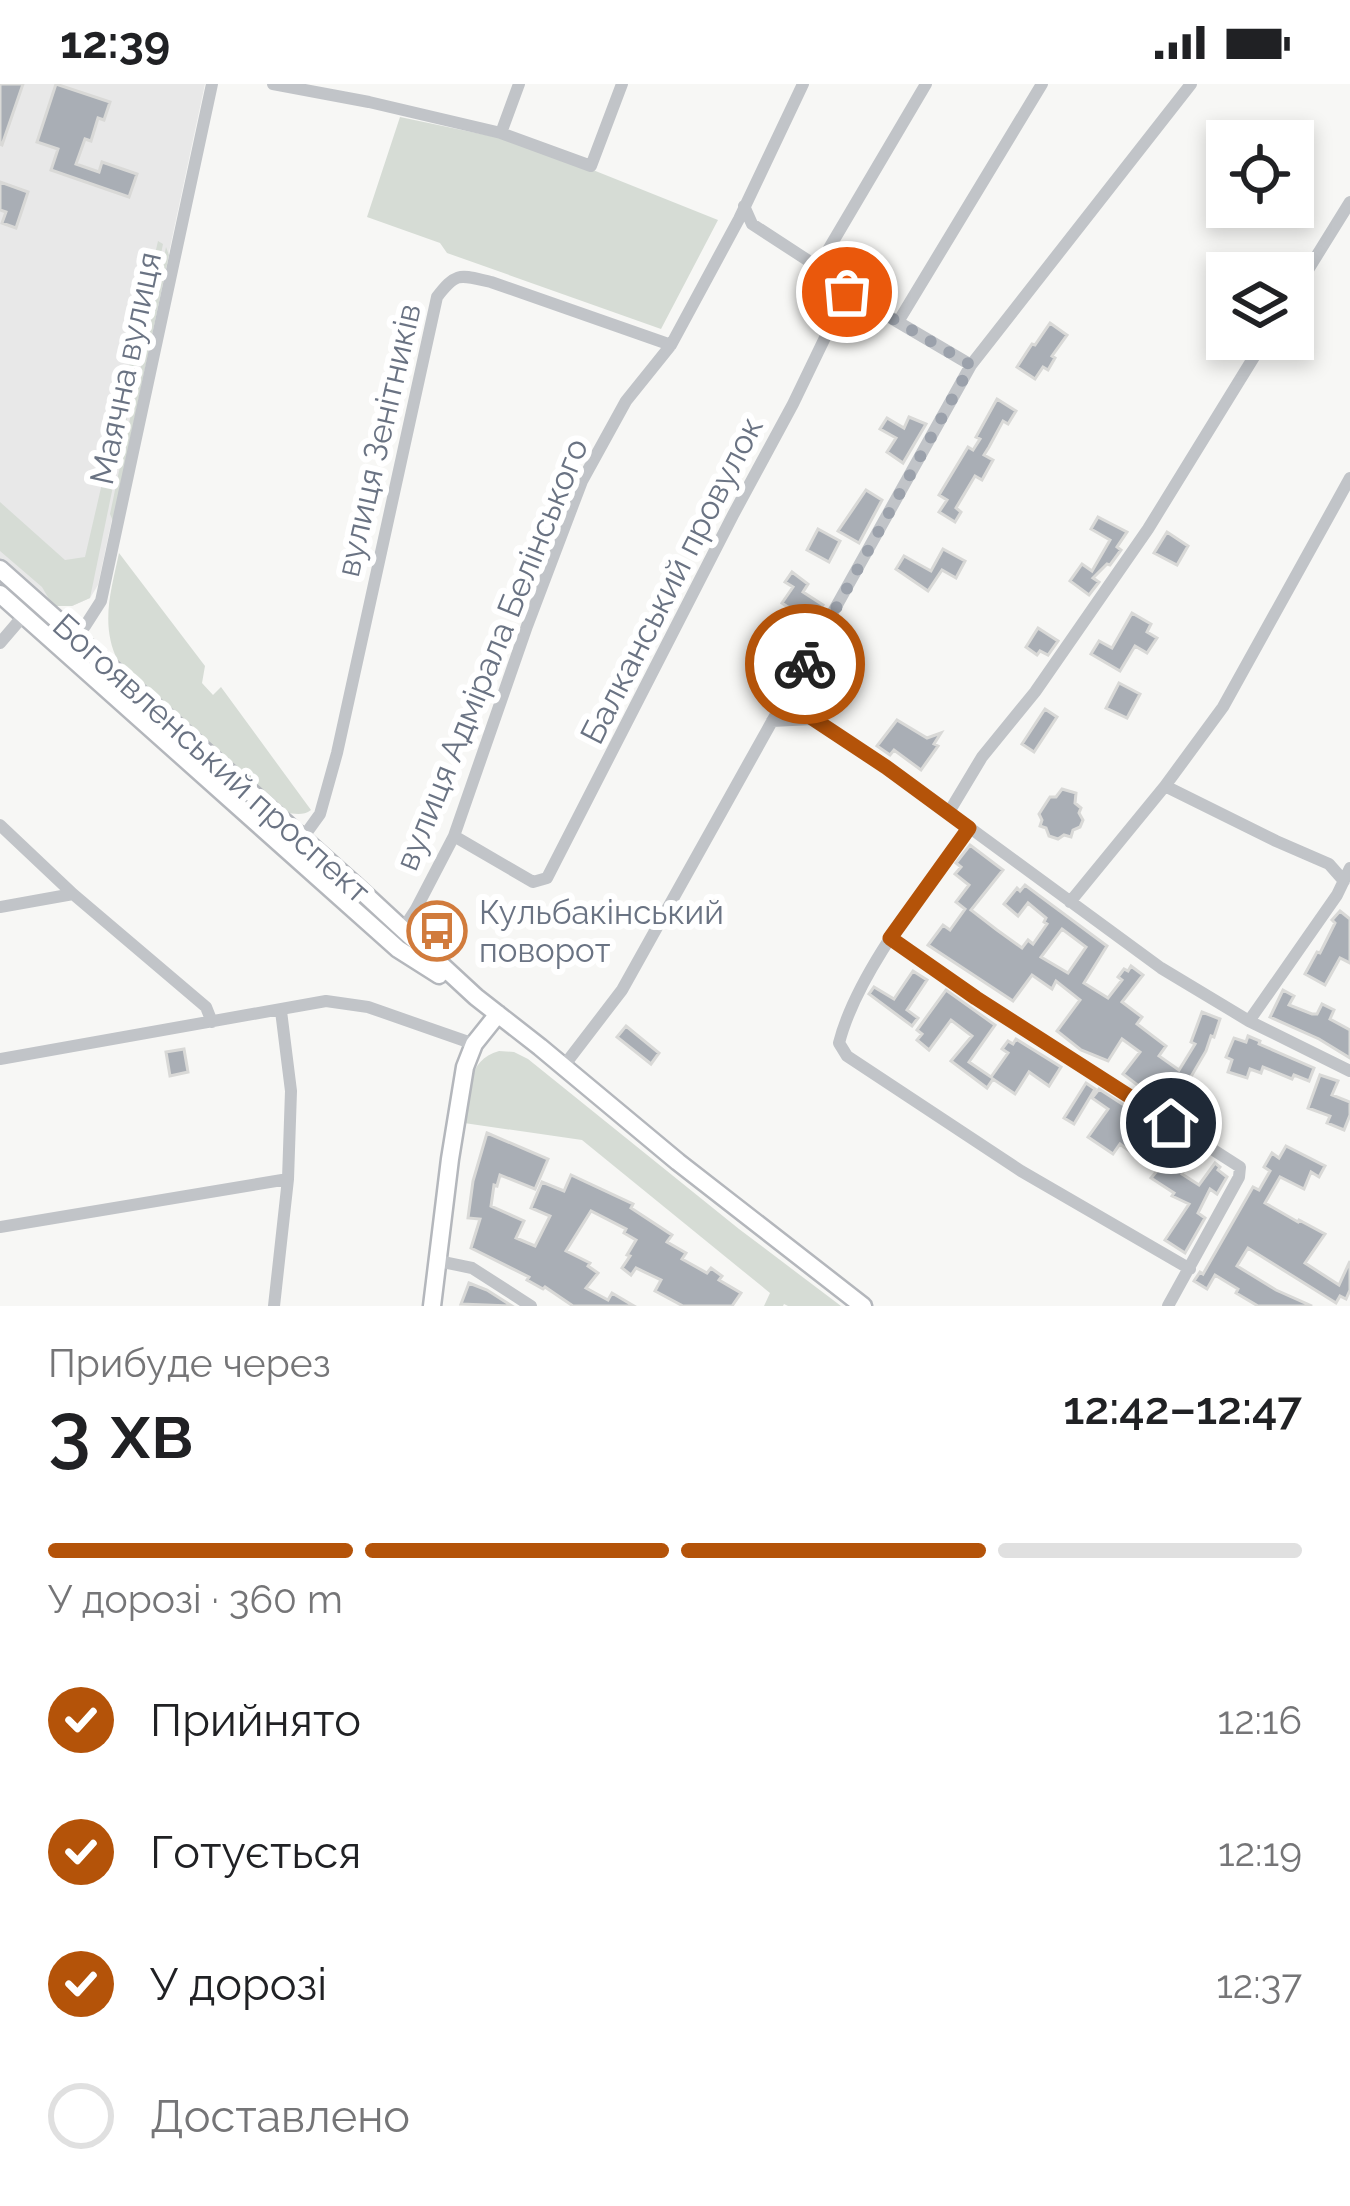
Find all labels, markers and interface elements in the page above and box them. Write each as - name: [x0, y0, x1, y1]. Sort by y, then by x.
- text: 12:39: [60, 16, 170, 69]
- map controls: [1206, 120, 1314, 360]
- button: locate: [1206, 120, 1314, 228]
- pin: [796, 241, 898, 343]
- street label: Маячна вулиця: [82, 248, 169, 488]
- button: layers: [1206, 252, 1314, 360]
- icon: bag: [814, 259, 880, 325]
- street label: вулиця Зенітників: [328, 300, 429, 580]
- street label: Балканський провулок: [572, 410, 771, 750]
- street label: вулиця Адмірала Белінського: [387, 433, 596, 876]
- courier: [745, 604, 865, 724]
- street label: Богоявленський проспект: [45, 606, 378, 911]
- icon: bike: [772, 631, 838, 697]
- place label: Кульбакінський поворот: [479, 893, 724, 970]
- bus stop icon: Кульбакінський поворот: [406, 900, 468, 962]
- pin: [1120, 1072, 1222, 1174]
- icon: home: [1138, 1090, 1204, 1156]
- text: Прибуде через: [48, 1340, 331, 1386]
- text: 12:42–12:47: [1063, 1382, 1302, 1435]
- text: 3 хв: [48, 1385, 194, 1476]
- text: У дорозі · 360 m: [48, 1576, 343, 1622]
- icon: check: [48, 1687, 114, 1753]
- text: Прийнято: [150, 1694, 361, 1747]
- text: 12:16: [1217, 1697, 1302, 1743]
- icon: check: [48, 1819, 114, 1885]
- text: Готується: [150, 1826, 361, 1879]
- text: 12:19: [1218, 1829, 1302, 1875]
- icon: check: [48, 1951, 114, 2017]
- text: У дорозі: [150, 1958, 327, 2011]
- text: 12:37: [1216, 1961, 1302, 2007]
- text: Доставлено: [150, 2090, 410, 2143]

